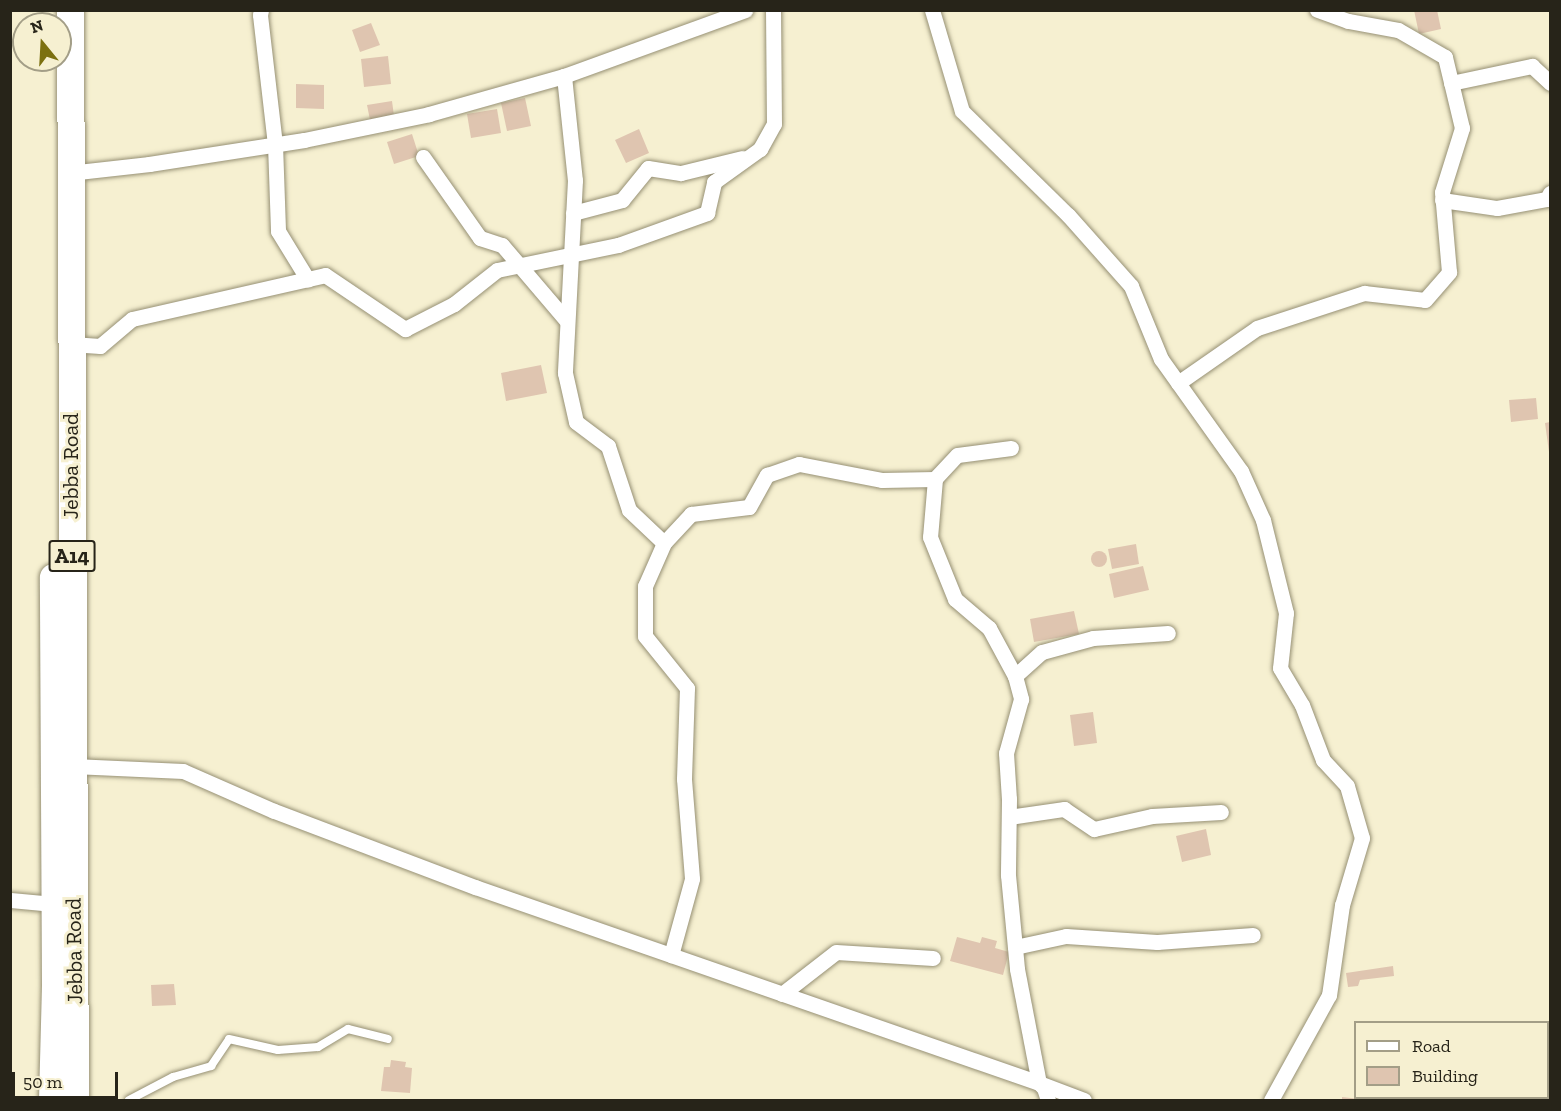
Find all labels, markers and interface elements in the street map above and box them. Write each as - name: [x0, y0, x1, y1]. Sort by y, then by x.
- north arrow: [12, 12, 72, 72]
- text: N: [28, 15, 46, 37]
- street label: Jebba Road: [58, 413, 84, 519]
- road number: A14: [48, 538, 96, 574]
- street label: Jebba Road: [60, 898, 88, 1004]
- legend: [1354, 1021, 1549, 1099]
- text: Road: [1412, 1035, 1451, 1057]
- scale bar: [15, 1060, 122, 1098]
- text: Building: [1412, 1065, 1478, 1087]
- text: 50 m: [23, 1071, 62, 1093]

